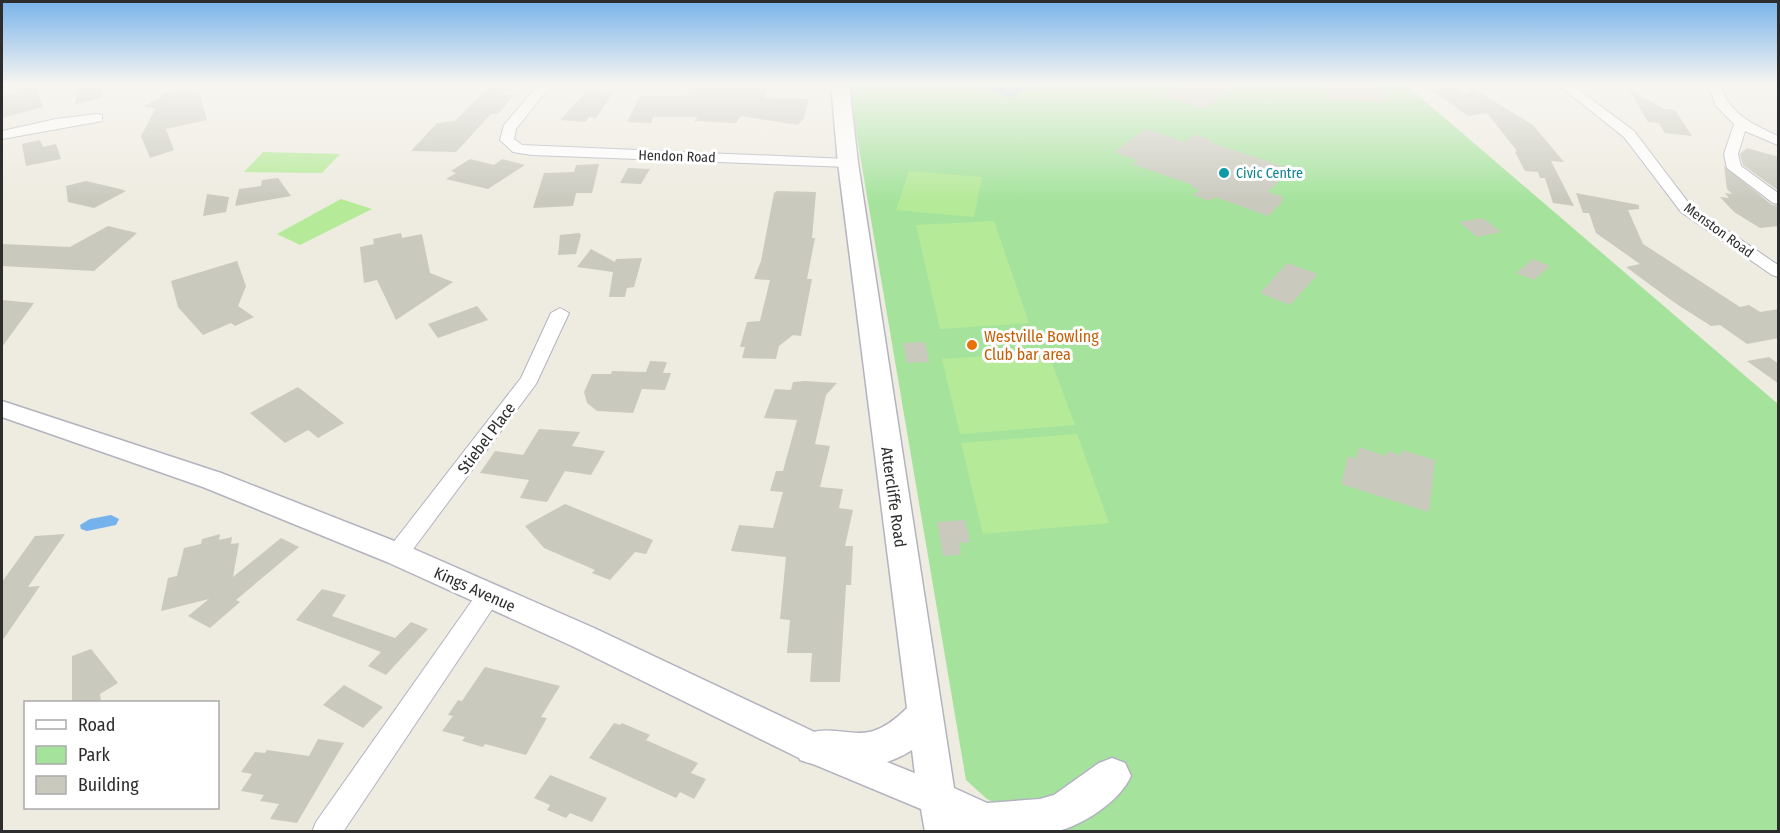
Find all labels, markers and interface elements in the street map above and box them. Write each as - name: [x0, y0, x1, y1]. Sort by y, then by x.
- street label: Hendon Road: [638, 147, 716, 166]
- place label: Civic Centre: [1236, 165, 1303, 182]
- marker: Civic Centre: [1217, 166, 1231, 180]
- street label: Menston Road: [1681, 200, 1757, 261]
- place label: Westville Bowling Club bar area: [984, 327, 1099, 364]
- marker: Westville Bowling Club bar area: [965, 338, 979, 352]
- street label: Stiebel Place: [453, 399, 519, 478]
- street label: Attercliffe Road: [877, 446, 910, 549]
- street label: Kings Avenue: [431, 563, 518, 616]
- legend: [24, 701, 219, 809]
- text: Road: [78, 714, 115, 736]
- text: Park: [78, 744, 111, 766]
- text: Building: [78, 774, 139, 796]

